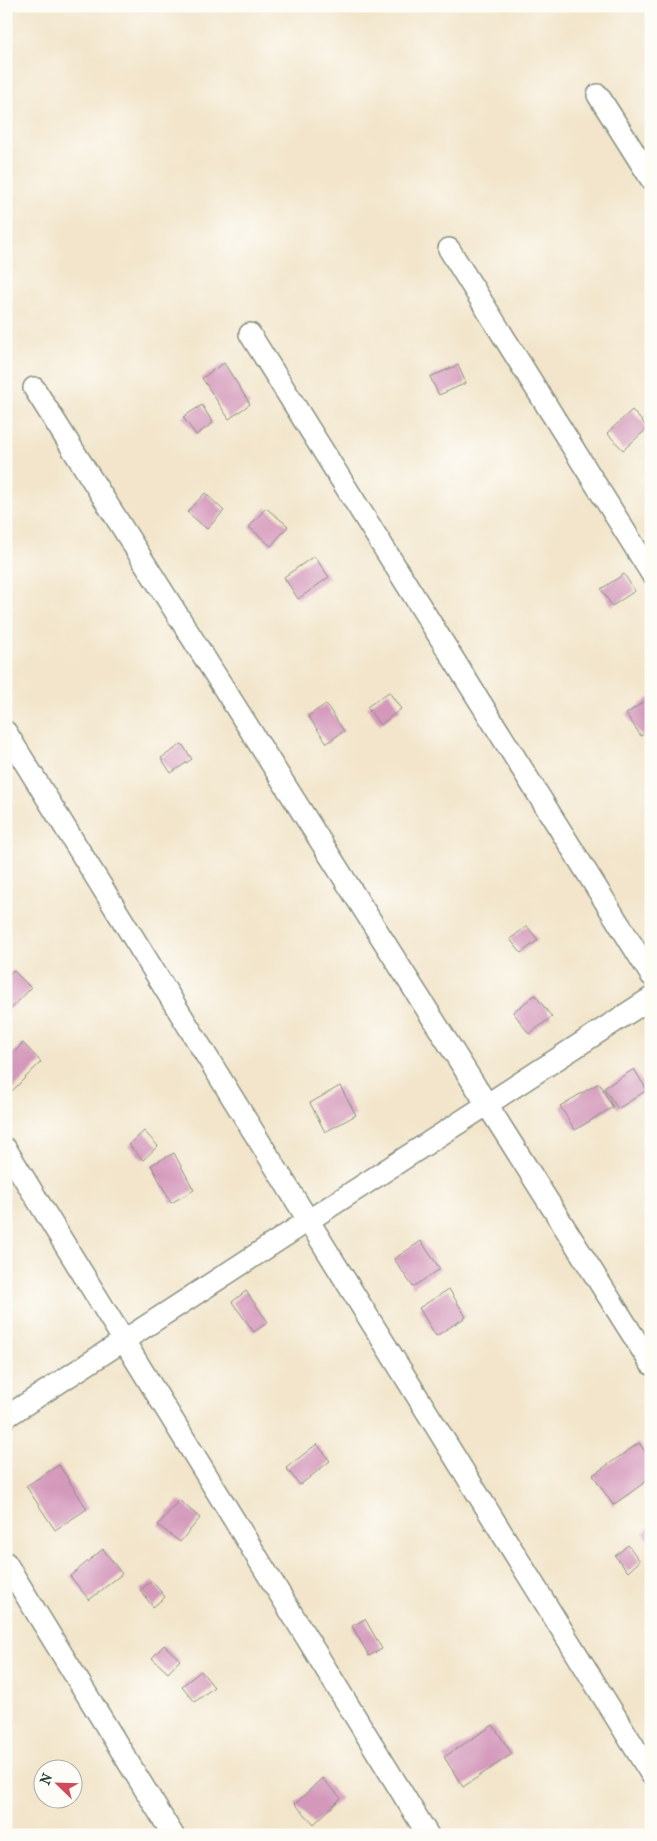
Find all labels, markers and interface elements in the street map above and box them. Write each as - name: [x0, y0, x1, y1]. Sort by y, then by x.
- north arrow: [32, 1758, 82, 1808]
- text: N: [37, 1771, 57, 1787]

